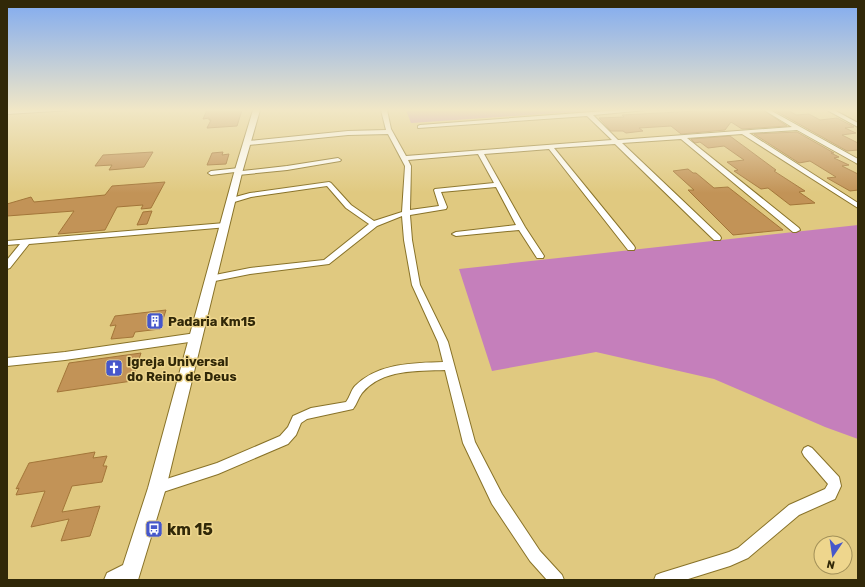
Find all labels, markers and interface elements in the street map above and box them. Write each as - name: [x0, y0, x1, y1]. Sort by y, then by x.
- building icon: Padaria Km15: [145, 311, 165, 331]
- place label: Padaria Km15: [168, 314, 256, 329]
- place label: Igreja Universal do Reino de Deus: [127, 354, 237, 384]
- church icon: Igreja Universal do Reino de Deus: [104, 358, 124, 378]
- bus stop icon: km 15: [144, 519, 164, 539]
- place label: km 15: [167, 520, 213, 539]
- north arrow: [813, 535, 853, 575]
- text: N: [825, 557, 836, 571]

